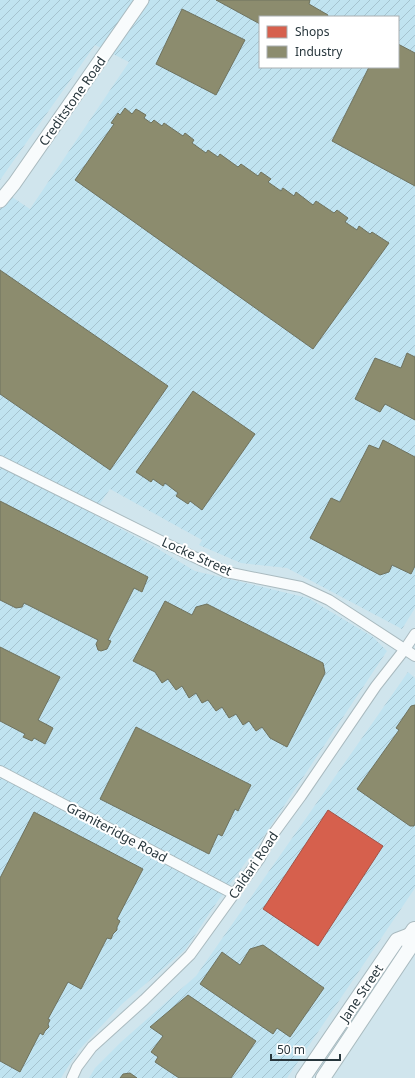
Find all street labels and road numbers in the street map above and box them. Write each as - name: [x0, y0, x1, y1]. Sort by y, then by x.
- street label: Creditstone Road: [34, 53, 110, 149]
- street label: Locke Street: [159, 533, 235, 580]
- street label: Graniteridge Road: [63, 798, 171, 866]
- street label: Caldari Road: [224, 828, 282, 902]
- street label: Jane Street: [334, 960, 387, 1027]

